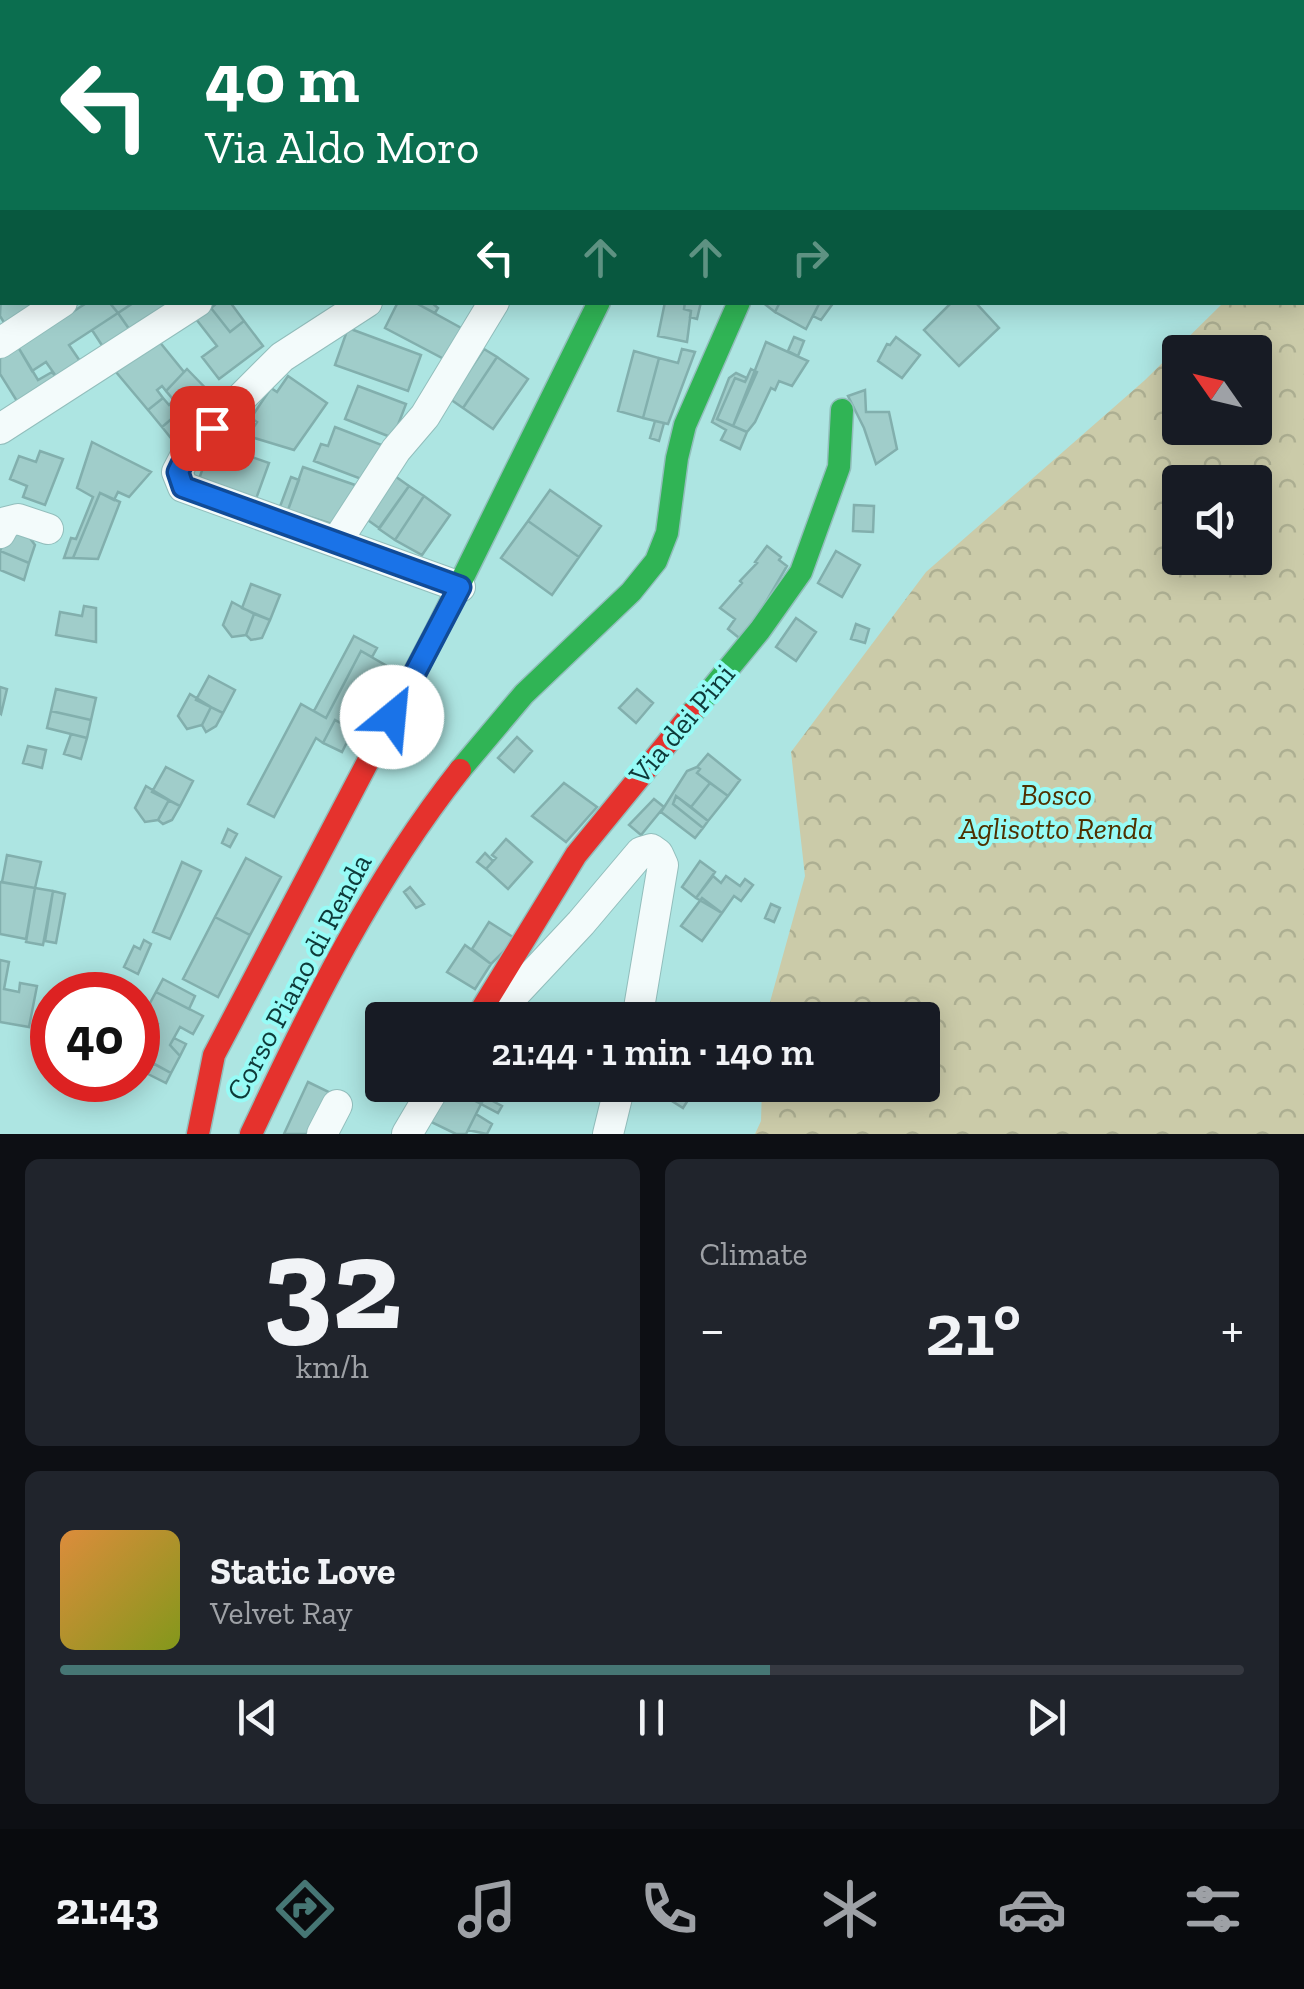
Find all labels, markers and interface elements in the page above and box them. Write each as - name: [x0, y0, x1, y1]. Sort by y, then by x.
- text: 40 m: [205, 36, 360, 120]
- icon: left: [40, 40, 170, 170]
- text: Via Aldo Moro: [205, 121, 479, 175]
- icon: left: [468, 230, 523, 285]
- icon: ahead: [573, 230, 628, 285]
- icon: ahead: [678, 230, 733, 285]
- icon: right: [783, 230, 838, 285]
- north arrow: [1162, 335, 1272, 445]
- map controls: [1162, 335, 1272, 575]
- pin: [170, 386, 255, 471]
- icon: arrive: [185, 401, 240, 456]
- button: sound: [1162, 465, 1272, 575]
- street label: Via dei Pini: [621, 657, 743, 792]
- position arrow: [340, 665, 444, 769]
- park label: Bosco Aglisotto Renda: [958, 777, 1153, 847]
- street label: Corso Piano di Renda: [219, 847, 379, 1107]
- speed limit sign: 40: [30, 972, 160, 1102]
- text: 21:44 · 1 min · 140 m: [491, 1029, 814, 1075]
- text: 32: [263, 1205, 402, 1361]
- text: Climate: [700, 1235, 808, 1273]
- text: 21°: [925, 1284, 1021, 1374]
- text: −: [700, 1296, 725, 1362]
- text: +: [1221, 1296, 1244, 1362]
- text: km/h: [296, 1348, 369, 1386]
- text: Static Love: [210, 1548, 395, 1594]
- text: Velvet Ray: [210, 1594, 353, 1632]
- icon: previous: [230, 1690, 285, 1745]
- icon: pause: [624, 1690, 679, 1745]
- icon: next: [1019, 1690, 1074, 1745]
- icon: directions: [270, 1874, 340, 1944]
- icon: music: [452, 1874, 522, 1944]
- icon: phone: [634, 1874, 704, 1944]
- icon: climate: [815, 1874, 885, 1944]
- icon: car: [997, 1874, 1067, 1944]
- icon: filters: [1178, 1874, 1248, 1944]
- text: 21:43: [56, 1882, 159, 1936]

